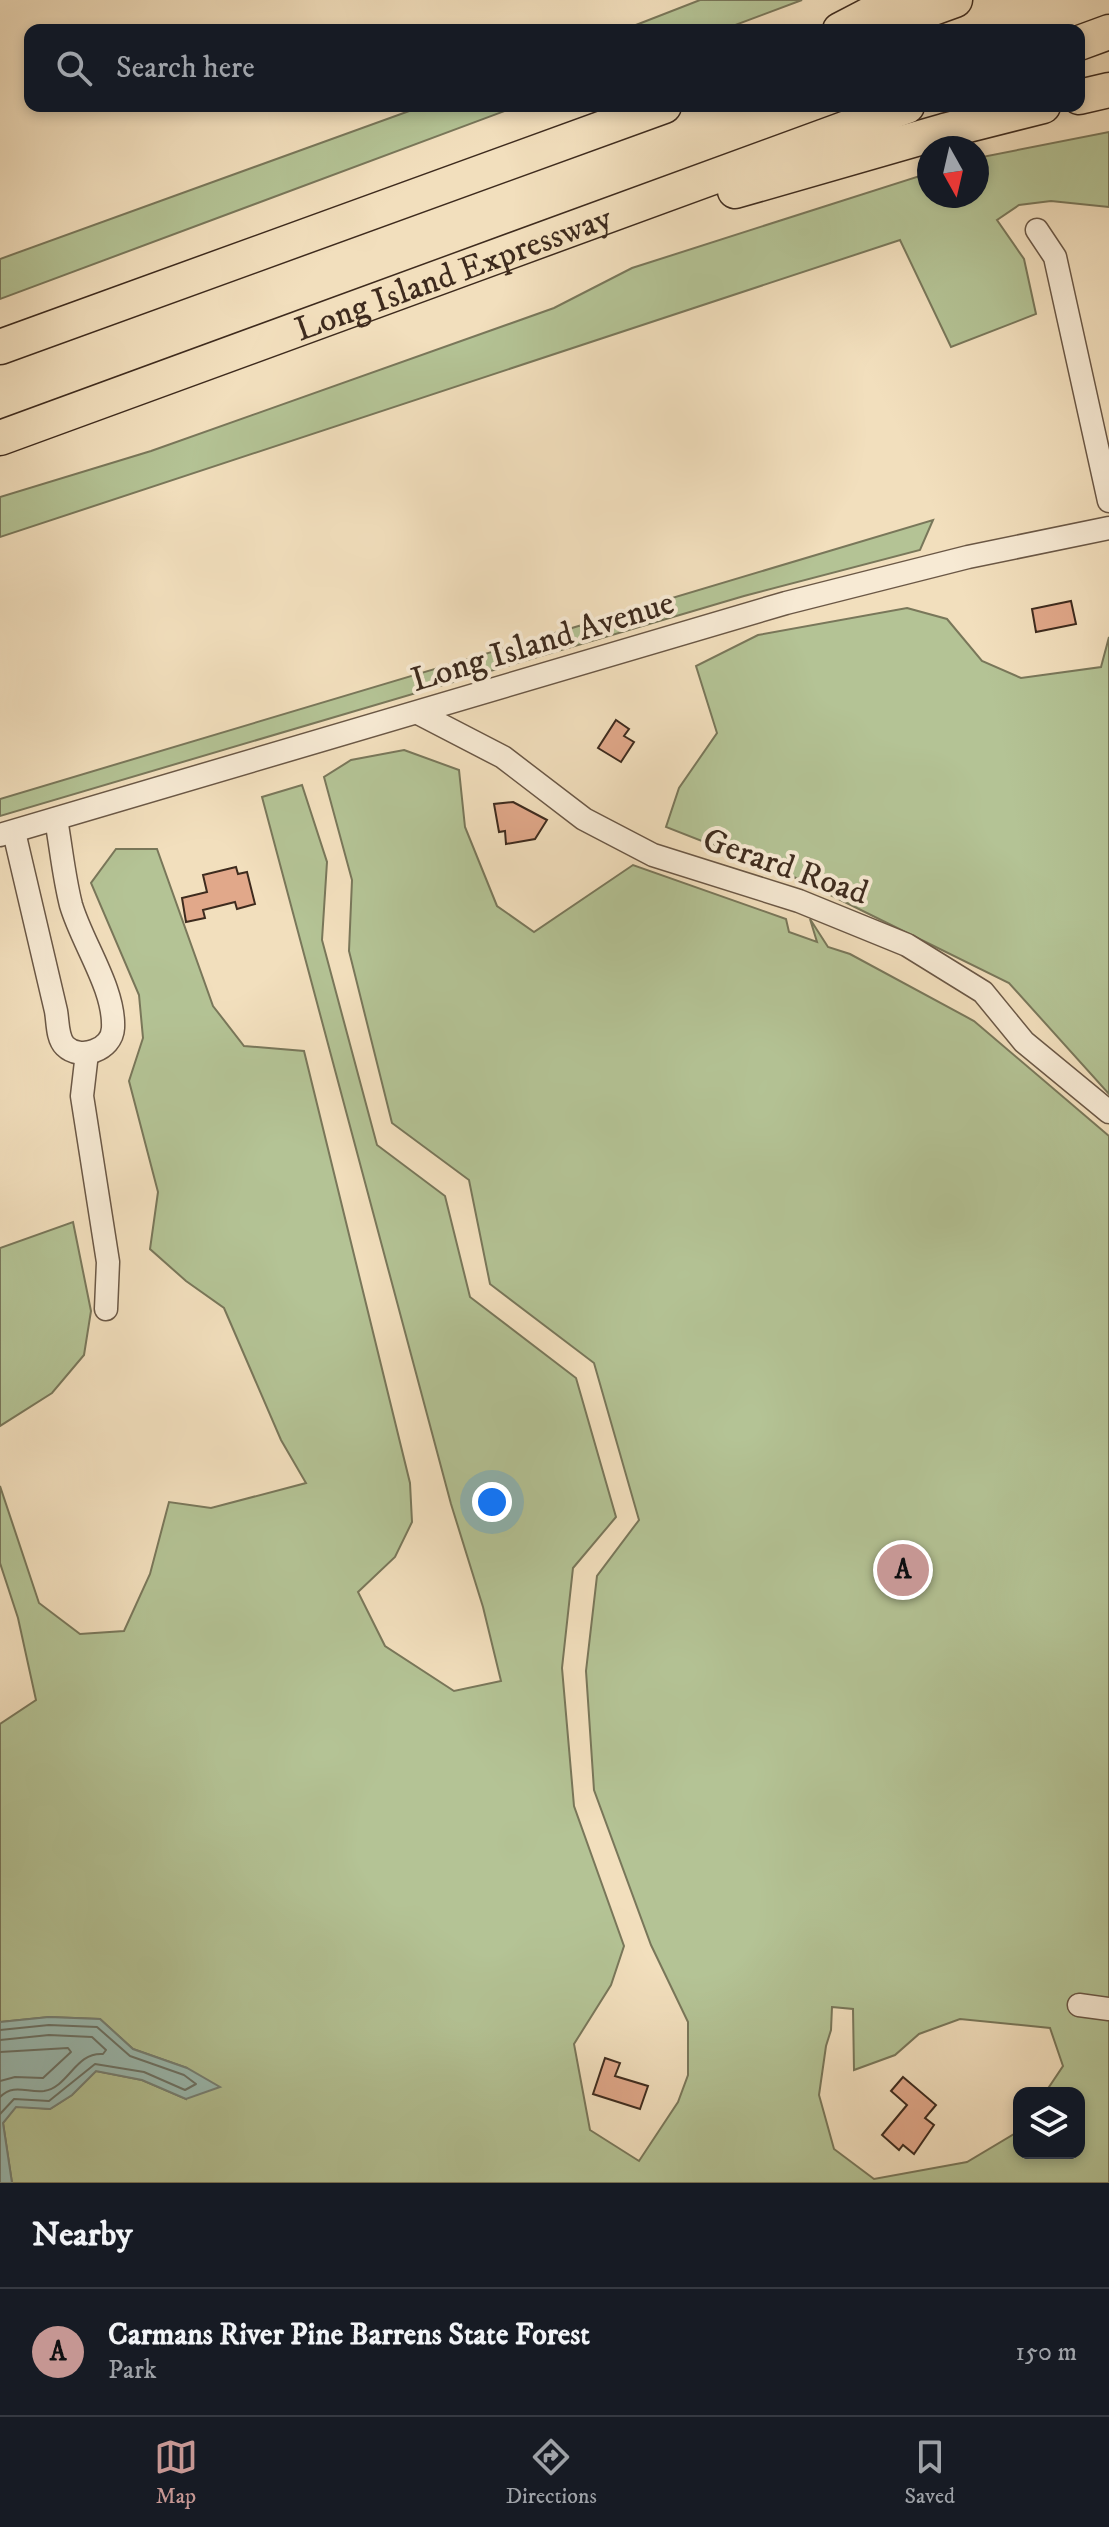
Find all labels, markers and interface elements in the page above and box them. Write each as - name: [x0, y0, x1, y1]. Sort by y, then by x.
- search box: [24, 24, 1085, 112]
- icon: search: [52, 46, 96, 90]
- text: Search here: [116, 50, 255, 87]
- north arrow: [917, 136, 989, 208]
- street label: Long Island Expressway: [289, 197, 618, 351]
- street label: Long Island Avenue: [406, 582, 679, 702]
- street label: Gerard Road: [697, 819, 874, 915]
- your location: [472, 1482, 512, 1522]
- pin: A: [877, 1540, 929, 1600]
- map controls: [1013, 2087, 1085, 2159]
- button: layers: [1013, 2087, 1085, 2159]
- text: Nearby: [32, 2214, 133, 2256]
- text: Carmans River Pine Barrens State Forest: [108, 2317, 590, 2354]
- text: A: [50, 2336, 66, 2369]
- text: 150 m: [1016, 2336, 1077, 2369]
- text: Park: [108, 2354, 157, 2387]
- tab: Map: [154, 2435, 198, 2510]
- tab: Directions: [506, 2435, 597, 2510]
- tab: Saved: [905, 2435, 955, 2510]

